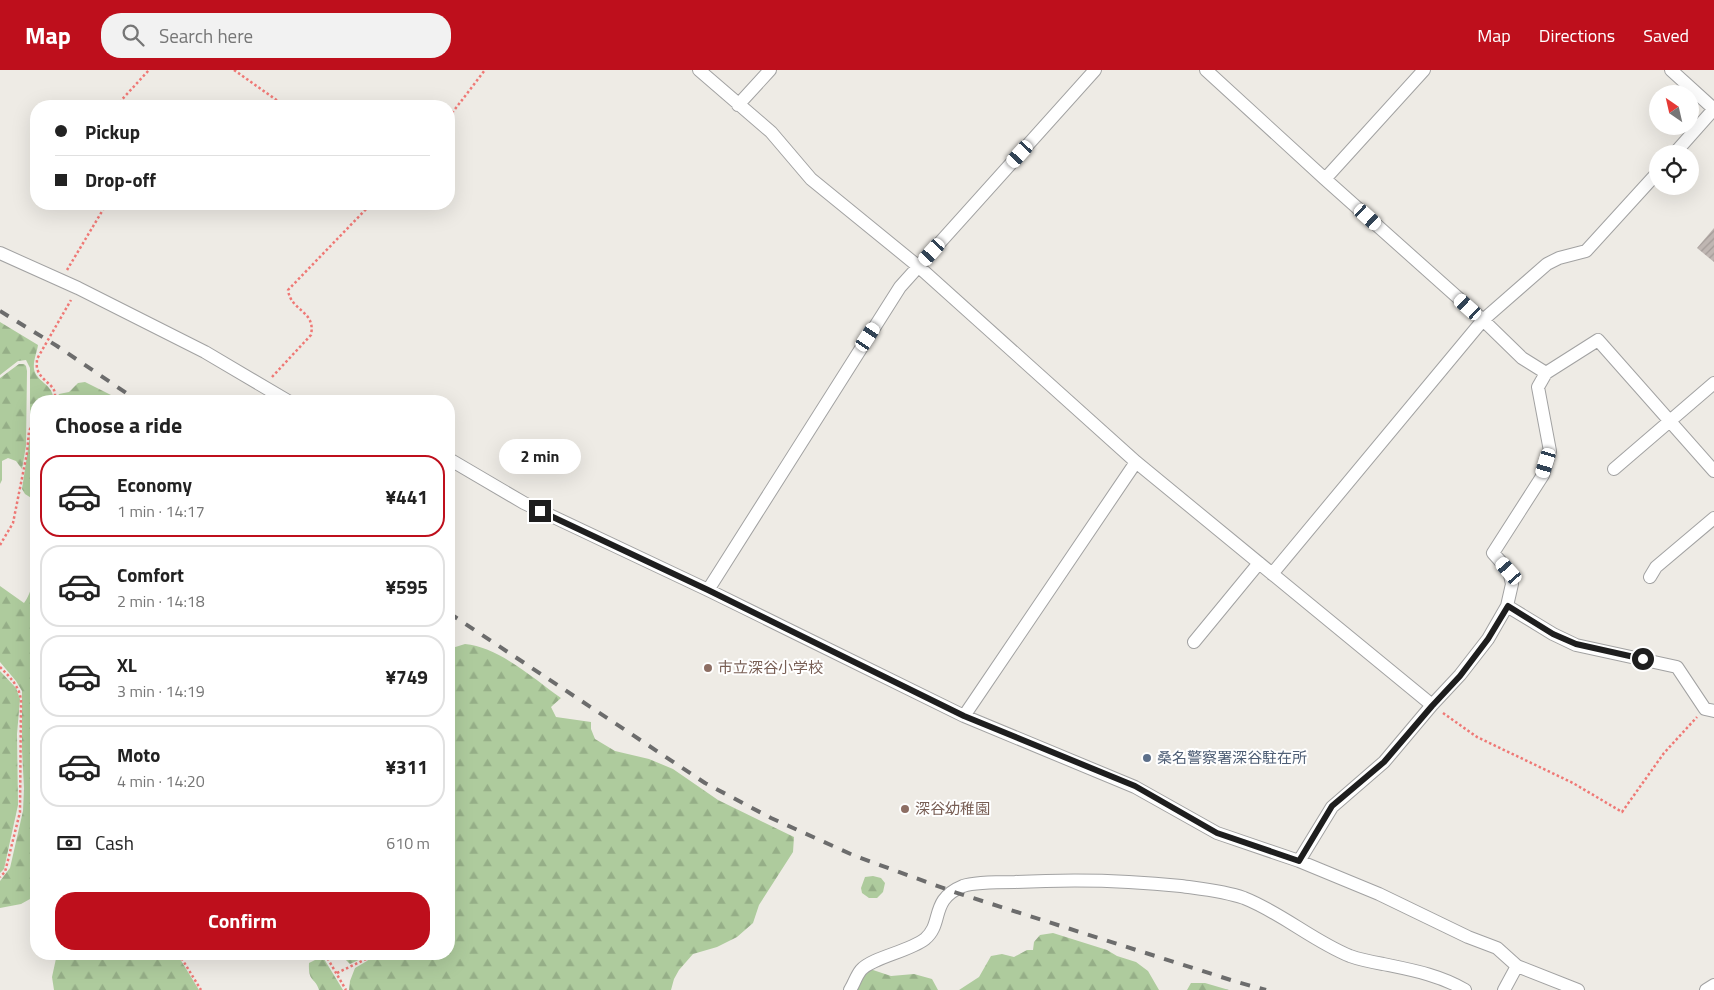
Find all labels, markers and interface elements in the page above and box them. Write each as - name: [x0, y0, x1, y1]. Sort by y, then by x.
- search box: [101, 13, 451, 58]
- text: Map: [25, 17, 71, 53]
- icon: search: [119, 21, 147, 49]
- text: Search here: [159, 21, 253, 50]
- text: Map: [1477, 22, 1511, 49]
- text: Directions: [1539, 22, 1615, 49]
- text: Saved: [1643, 22, 1689, 49]
- north arrow: [1649, 85, 1699, 135]
- map controls: [1649, 85, 1699, 195]
- text: Pickup: [85, 117, 140, 146]
- car: [1004, 138, 1035, 170]
- button: locate: [1649, 145, 1699, 195]
- text: Drop-off: [85, 165, 156, 194]
- car: [1351, 201, 1384, 233]
- car: [916, 236, 947, 268]
- car: [1451, 291, 1484, 323]
- car: [853, 320, 882, 354]
- text: Choose a ride: [55, 408, 182, 442]
- callout: 2 min: [499, 438, 581, 474]
- text: 2 min: [521, 444, 559, 468]
- car: [1534, 446, 1557, 480]
- text: Economy: [117, 470, 192, 499]
- icon: car: [57, 474, 102, 519]
- text: ¥441: [385, 482, 428, 511]
- text: 1 min · 14:17: [117, 499, 205, 523]
- route end: [529, 500, 551, 522]
- car: [1493, 555, 1524, 587]
- text: Comfort: [117, 560, 184, 589]
- icon: car: [57, 564, 102, 609]
- text: ¥595: [385, 572, 428, 601]
- text: 2 min · 14:18: [117, 589, 205, 613]
- route start: [1632, 648, 1654, 670]
- text: XL: [117, 650, 137, 679]
- icon: car: [57, 654, 102, 699]
- place label: 市立深谷小学校: [718, 656, 823, 679]
- text: ¥749: [385, 662, 428, 691]
- marker: 市立深谷小学校: [702, 662, 714, 674]
- text: 3 min · 14:19: [117, 679, 205, 703]
- text: Moto: [117, 740, 160, 769]
- icon: car: [57, 744, 102, 789]
- place label: 桑名警察署深谷駐在所: [1157, 746, 1307, 769]
- text: ¥311: [385, 752, 428, 781]
- marker: 桑名警察署深谷駐在所: [1141, 752, 1153, 764]
- text: 4 min · 14:20: [117, 769, 205, 793]
- place label: 深谷幼稚園: [915, 797, 990, 820]
- marker: 深谷幼稚園: [899, 803, 911, 815]
- text: Cash: [95, 828, 134, 857]
- icon: cash: [55, 829, 83, 857]
- text: 610 m: [386, 831, 430, 855]
- button: Confirm: [55, 892, 430, 950]

